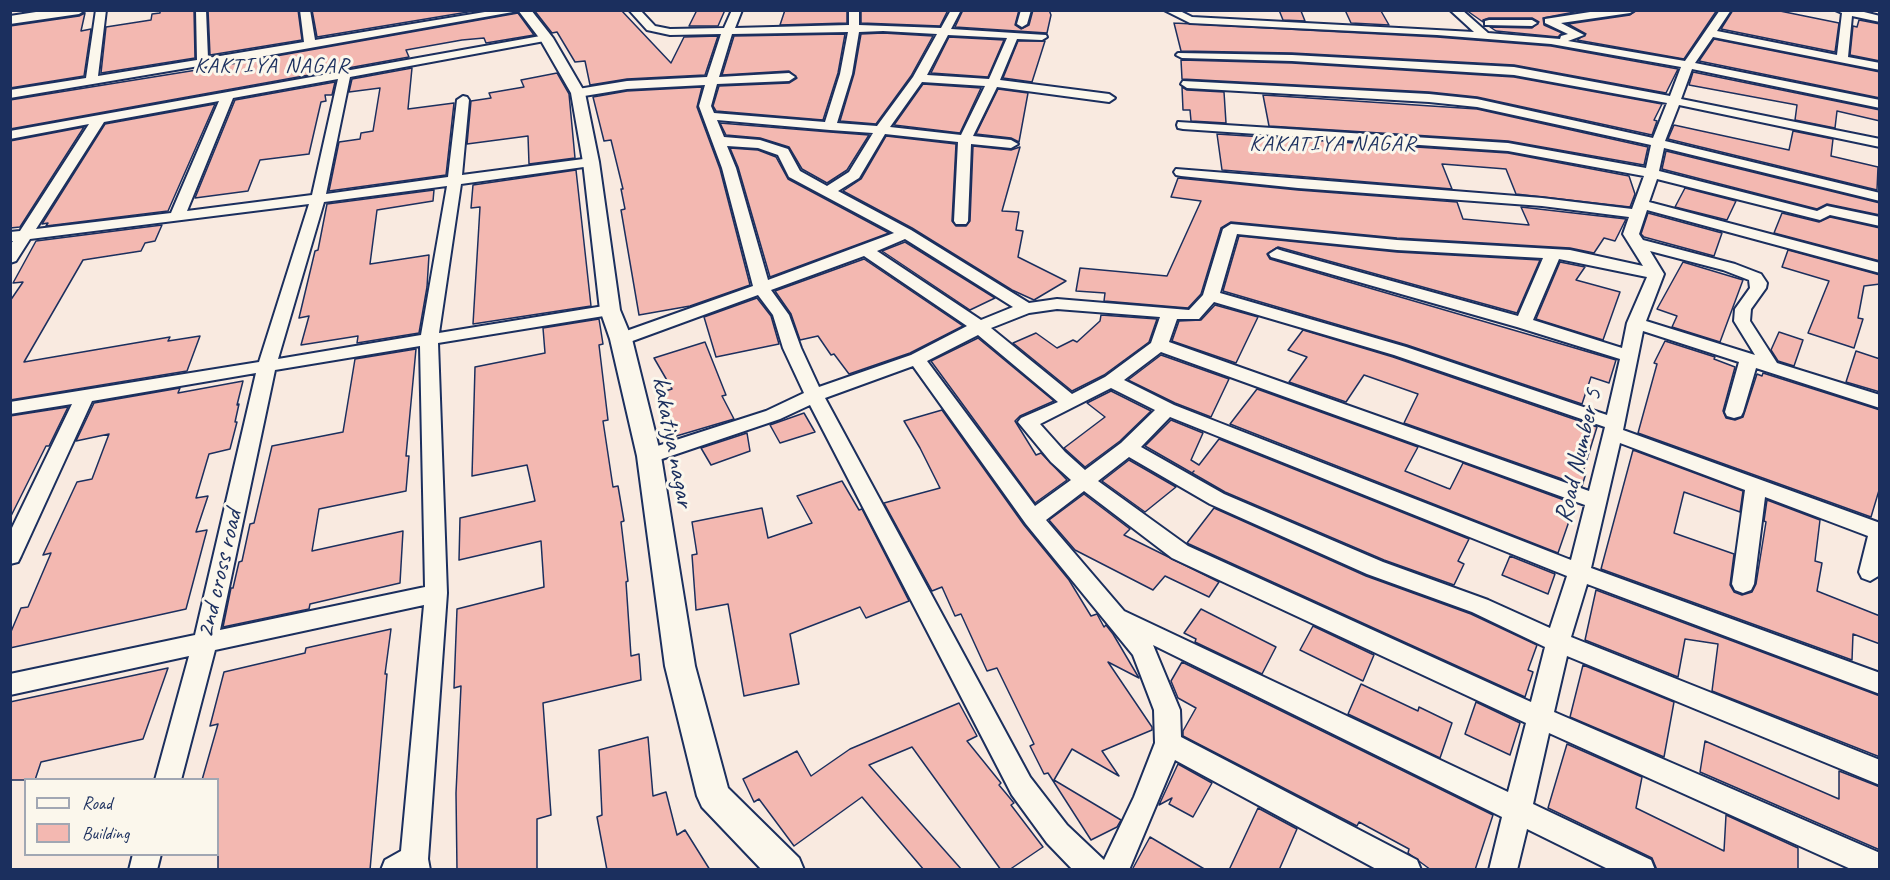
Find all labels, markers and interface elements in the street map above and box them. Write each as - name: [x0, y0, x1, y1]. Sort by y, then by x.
- district label: KAKTIYA NAGAR: [195, 53, 349, 79]
- district label: KAKATIYA NAGAR: [1250, 131, 1416, 157]
- street label: kakatiya nagar: [644, 374, 700, 510]
- street label: Road Number 5: [1548, 386, 1610, 526]
- street label: 2nd cross road: [190, 507, 250, 641]
- legend: [24, 778, 219, 856]
- text: Road: [82, 792, 112, 814]
- text: Building: [82, 822, 129, 844]

